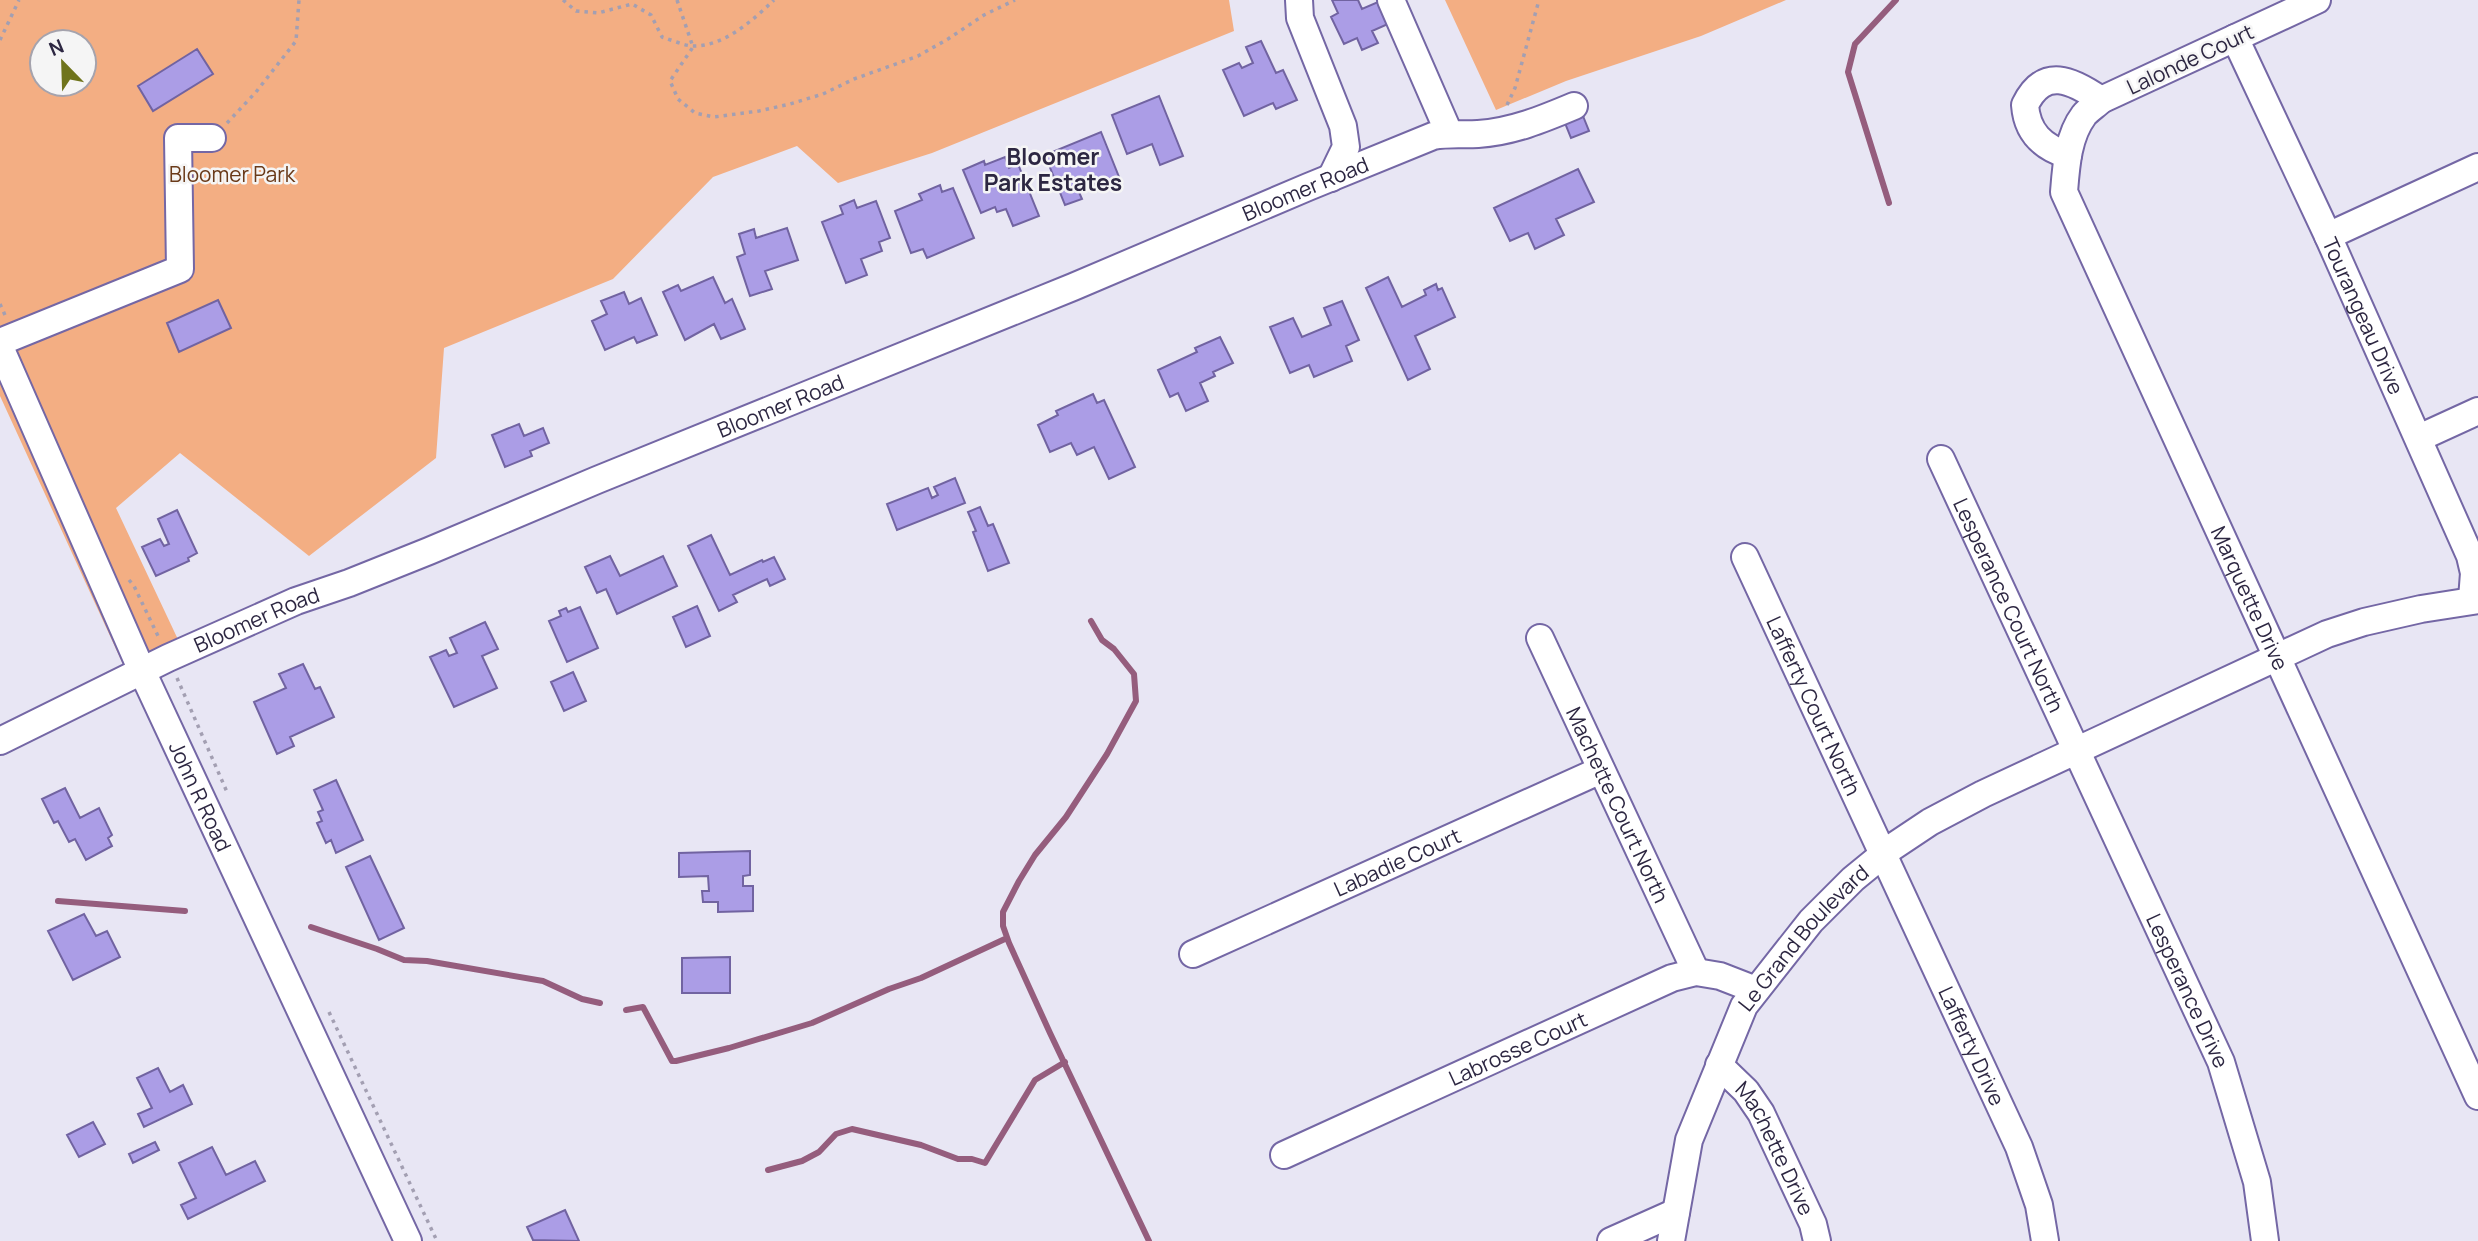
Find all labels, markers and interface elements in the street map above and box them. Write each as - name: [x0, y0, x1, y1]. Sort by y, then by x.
- street label: Lalonde Court: [2122, 17, 2258, 101]
- north arrow: [28, 28, 98, 98]
- text: N: [45, 33, 68, 62]
- district label: Bloomer Park Estates: [984, 140, 1122, 198]
- street label: Bloomer Road: [1238, 150, 1373, 227]
- park label: Bloomer Park: [169, 160, 296, 188]
- street label: Tourangeau Drive: [2316, 233, 2410, 399]
- street label: Bloomer Road: [713, 367, 848, 444]
- street label: Lesperance Court North: [1947, 493, 2071, 717]
- street label: Marquette Drive: [2205, 522, 2295, 674]
- street label: Bloomer Road: [189, 580, 323, 659]
- street label: Lafferty Court North: [1760, 612, 1868, 800]
- street label: Machette Court North: [1560, 702, 1676, 907]
- street label: John R Road: [163, 737, 238, 856]
- street label: Labadie Court: [1329, 821, 1465, 903]
- street label: Le Grand Boulevard: [1731, 858, 1874, 1017]
- street label: Lesperance Drive: [2140, 909, 2236, 1072]
- street label: Lafferty Drive: [1932, 982, 2012, 1110]
- street label: Labrosse Court: [1444, 1005, 1591, 1092]
- street label: Machette Drive: [1730, 1075, 1821, 1220]

